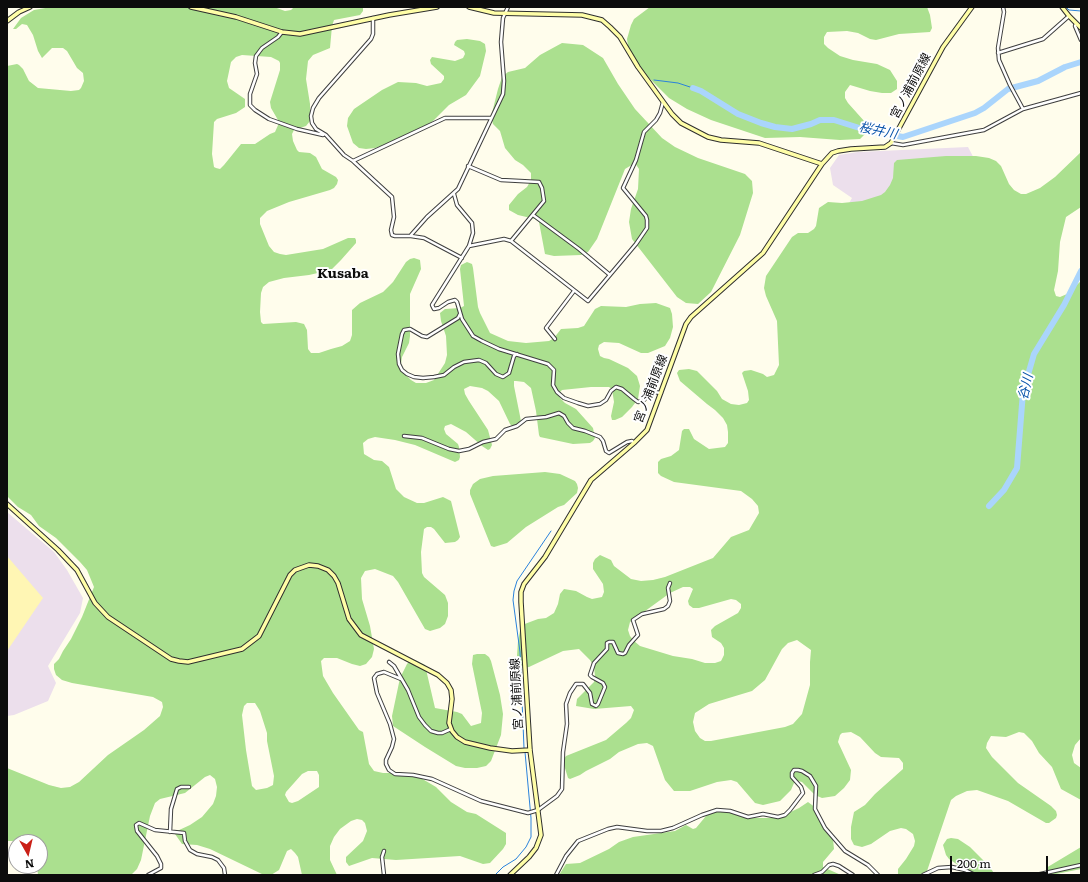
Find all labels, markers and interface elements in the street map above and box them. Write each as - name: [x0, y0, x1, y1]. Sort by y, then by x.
- street label: 宮ノ浦前原線: [888, 51, 934, 121]
- water label: 桜井川: [857, 119, 899, 143]
- district label: Kusaba: [317, 266, 369, 282]
- street label: 宮ノ浦前原線: [631, 353, 671, 425]
- water label: 谷川: [1015, 373, 1037, 401]
- street label: 宮ノ浦前原線: [508, 658, 526, 730]
- north arrow: [8, 834, 48, 874]
- scale bar: [952, 848, 1050, 874]
- text: 200 m: [957, 854, 991, 872]
- text: N: [24, 856, 35, 873]

